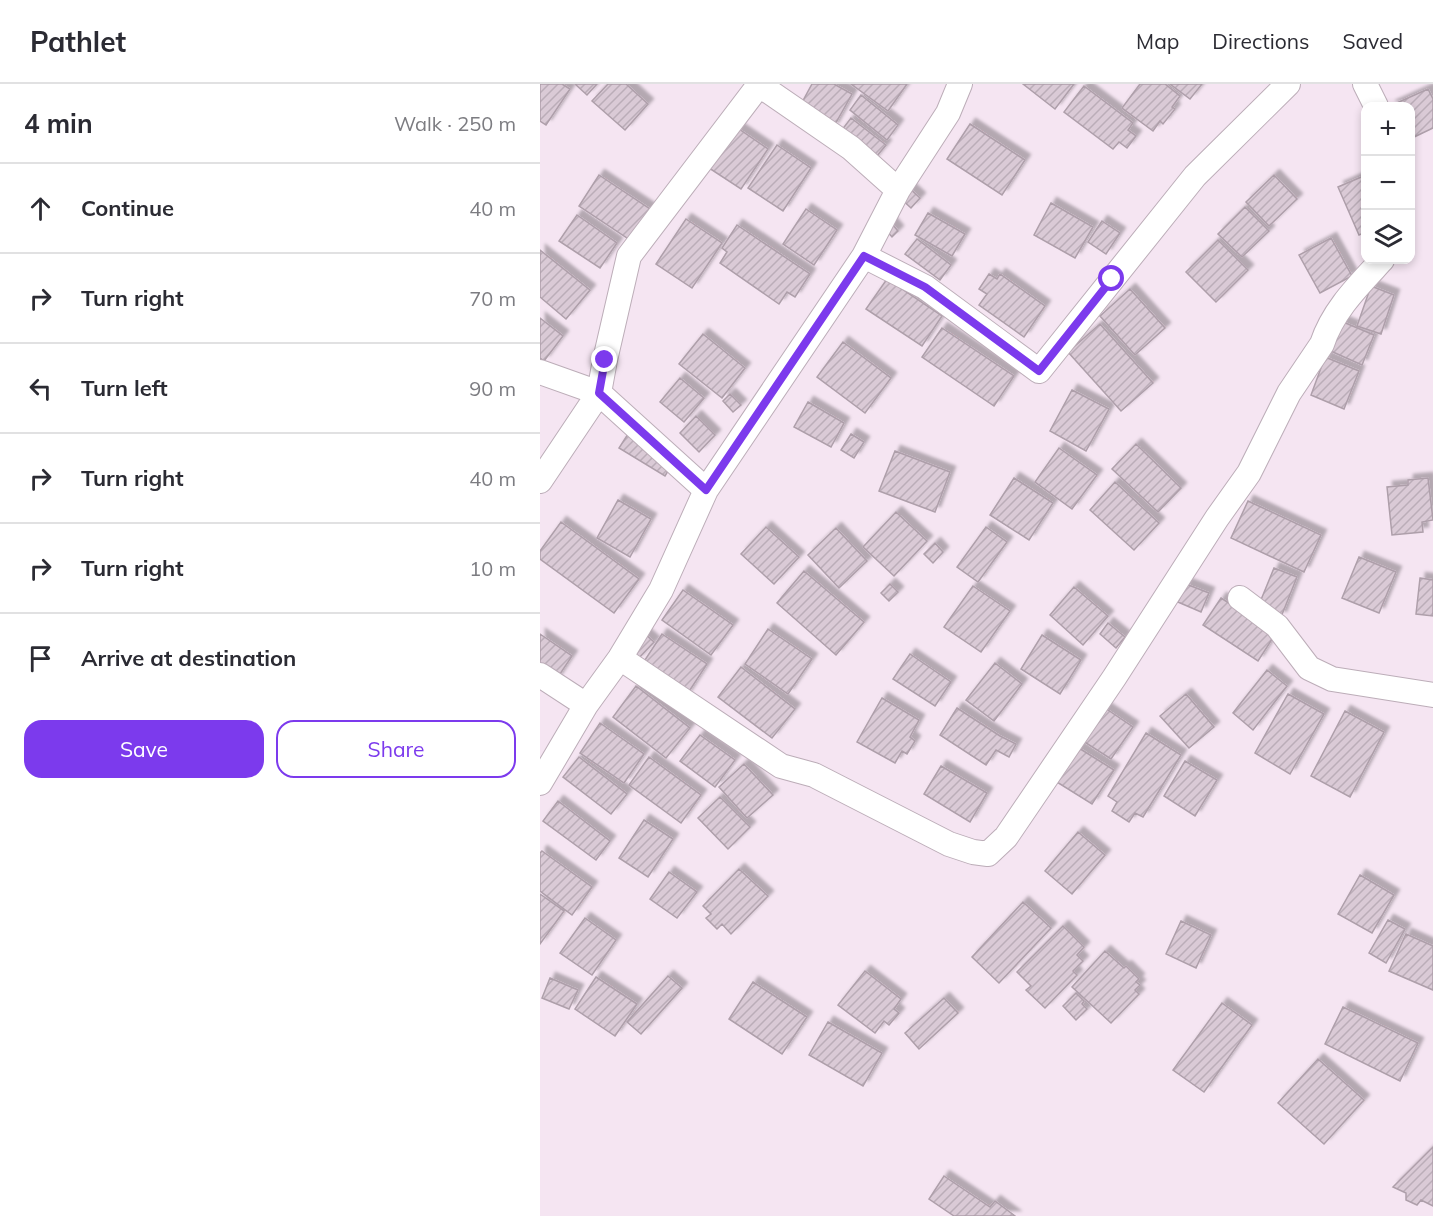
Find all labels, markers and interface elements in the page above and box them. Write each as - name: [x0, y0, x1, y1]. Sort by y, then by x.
- text: Pathlet: [30, 24, 126, 59]
- text: Map: [1136, 28, 1179, 54]
- text: Directions: [1212, 28, 1309, 54]
- text: Saved: [1342, 28, 1403, 54]
- map controls: [1361, 102, 1415, 264]
- button: +: [1361, 102, 1415, 156]
- text: 4 min: [24, 107, 93, 140]
- text: Walk · 250 m: [394, 111, 516, 136]
- button: −: [1361, 156, 1415, 210]
- icon: ahead: [24, 192, 57, 225]
- text: Continue: [81, 194, 174, 222]
- text: 40 m: [469, 196, 516, 221]
- button: layers: [1361, 210, 1415, 264]
- route start: [1098, 265, 1124, 291]
- icon: right: [24, 282, 57, 315]
- text: Turn right: [81, 284, 184, 312]
- text: 70 m: [469, 286, 516, 311]
- route end: [591, 346, 617, 372]
- icon: left: [24, 372, 57, 405]
- text: Turn left: [81, 374, 168, 402]
- text: 90 m: [469, 376, 516, 401]
- icon: right: [24, 462, 57, 495]
- text: Turn right: [81, 464, 184, 492]
- text: 40 m: [469, 466, 516, 491]
- icon: right: [24, 552, 57, 585]
- text: Turn right: [81, 554, 184, 582]
- text: 10 m: [469, 556, 516, 581]
- icon: arrive: [24, 642, 57, 675]
- text: Arrive at destination: [81, 644, 296, 672]
- button: Save: [24, 720, 264, 778]
- button: Share: [276, 720, 516, 778]

